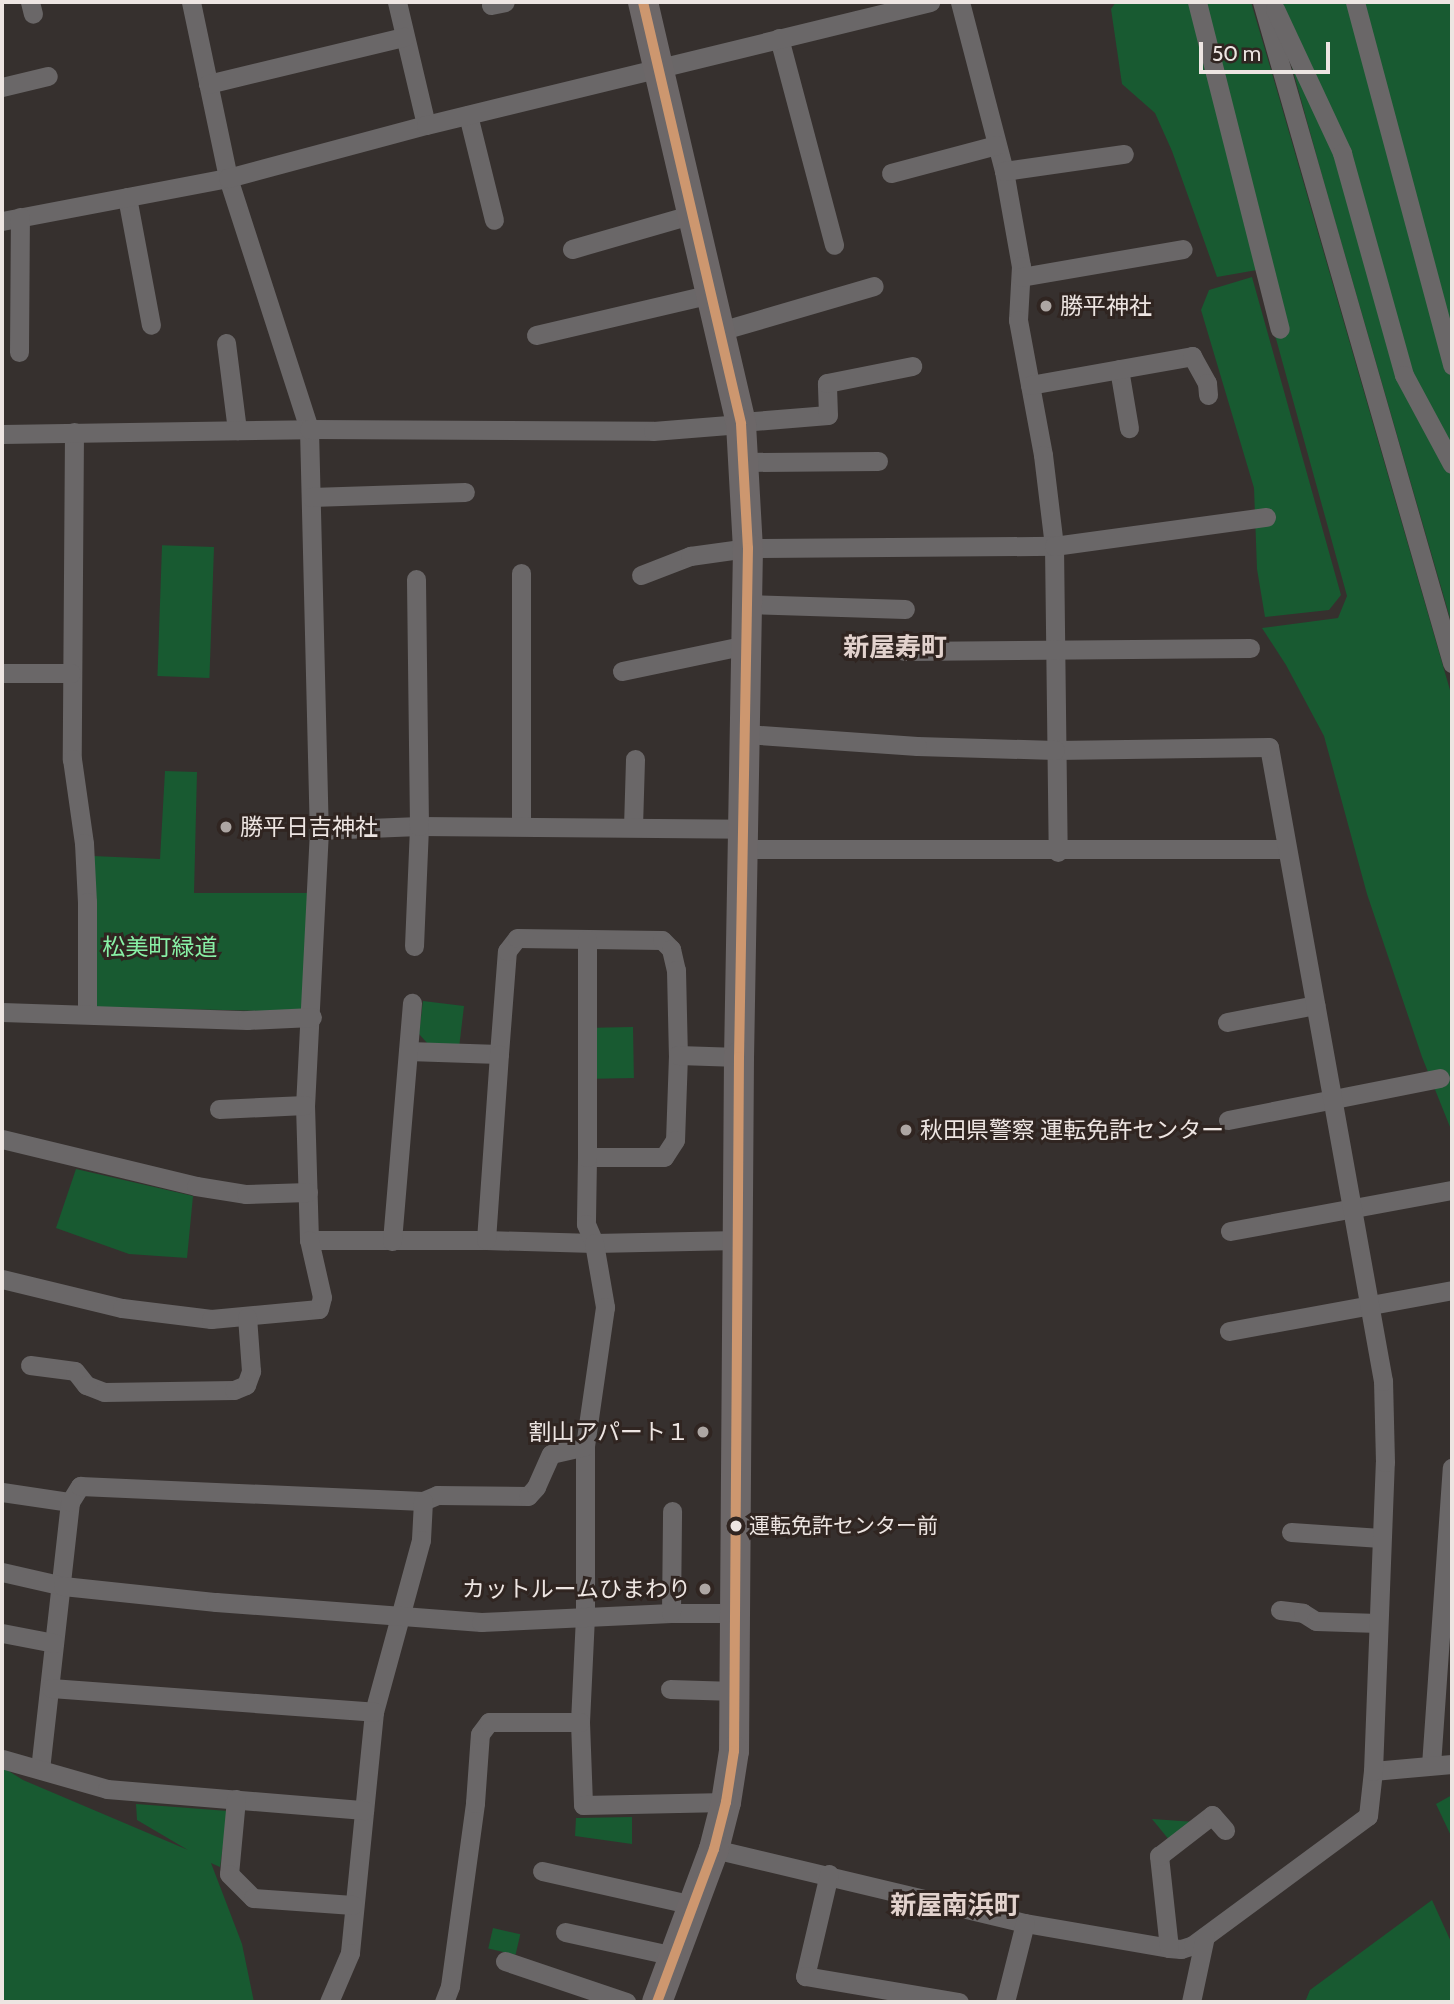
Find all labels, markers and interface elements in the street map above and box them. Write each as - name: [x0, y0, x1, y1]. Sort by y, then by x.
- scale bar: [1202, 28, 1333, 72]
- text: 50 m: [1212, 41, 1261, 66]
- place label: 勝平神社: [1060, 292, 1152, 320]
- marker: 勝平神社: [1038, 298, 1054, 314]
- district label: 新屋寿町: [843, 632, 947, 664]
- place label: 勝平日吉神社: [240, 813, 378, 841]
- marker: 勝平日吉神社: [218, 819, 234, 835]
- park label: 松美町緑道: [103, 933, 217, 961]
- place label: 秋田県警察 運転免許センター: [920, 1116, 1224, 1144]
- marker: 秋田県警察 運転免許センター: [898, 1122, 914, 1138]
- place label: 割山アパート１: [528, 1418, 689, 1446]
- marker: 割山アパート１: [695, 1424, 711, 1440]
- place label: 運転免許センター前: [749, 1513, 938, 1539]
- marker: 運転免許センター前: [729, 1519, 743, 1533]
- place label: カットルームひまわり: [461, 1575, 691, 1603]
- marker: カットルームひまわり: [697, 1581, 713, 1597]
- district label: 新屋南浜町: [890, 1890, 1020, 1922]

